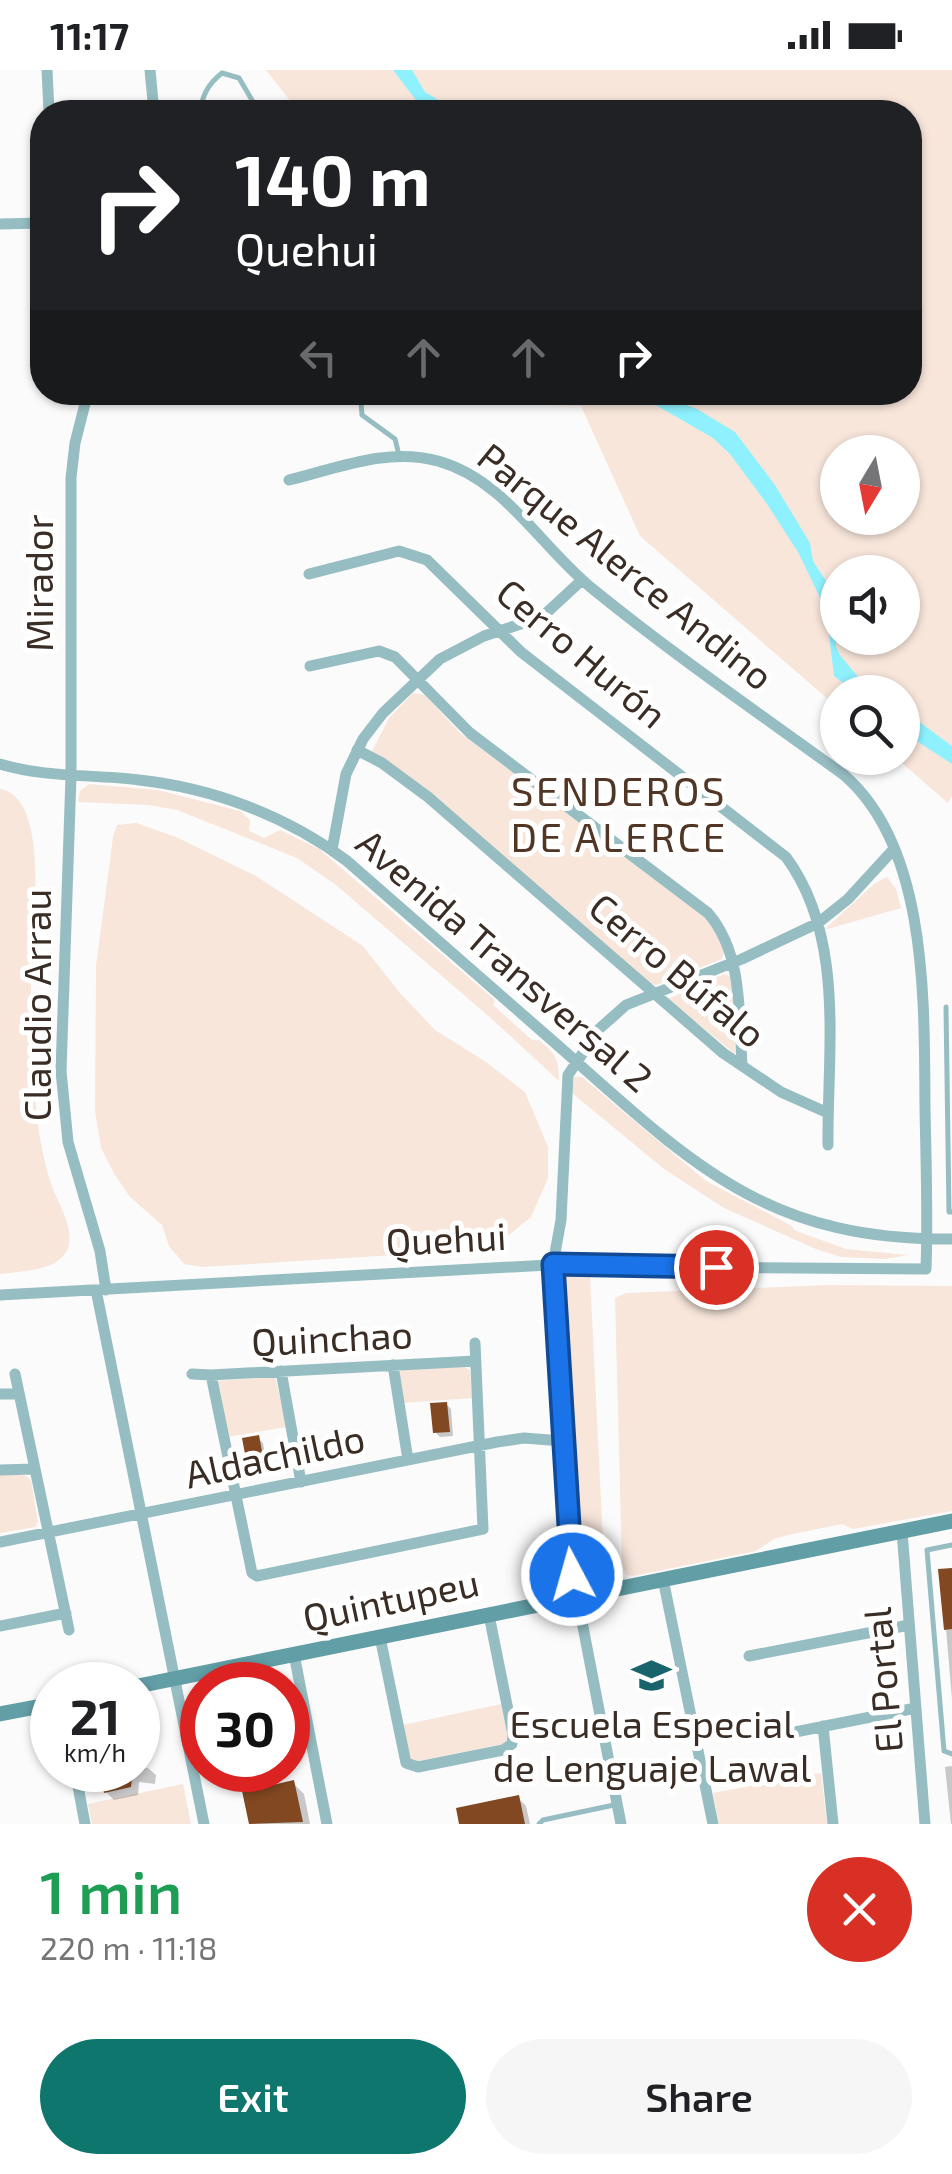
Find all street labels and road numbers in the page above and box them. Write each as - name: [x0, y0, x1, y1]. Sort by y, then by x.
- street label: Parque Alerce Andino: [470, 432, 783, 699]
- street label: Mirador: [15, 514, 61, 652]
- street label: Cerro Hurón: [488, 568, 677, 737]
- street label: Avenida Transversal 2: [348, 819, 663, 1100]
- street label: Cerro Búfalo: [581, 883, 776, 1056]
- street label: Claudio Arrau: [13, 889, 59, 1121]
- street label: Quehui: [384, 1212, 507, 1264]
- street label: Quinchao: [250, 1310, 414, 1364]
- street label: Aldachildo: [181, 1414, 369, 1496]
- street label: Quintupeu: [298, 1558, 483, 1640]
- street label: El Portal: [853, 1606, 911, 1755]

